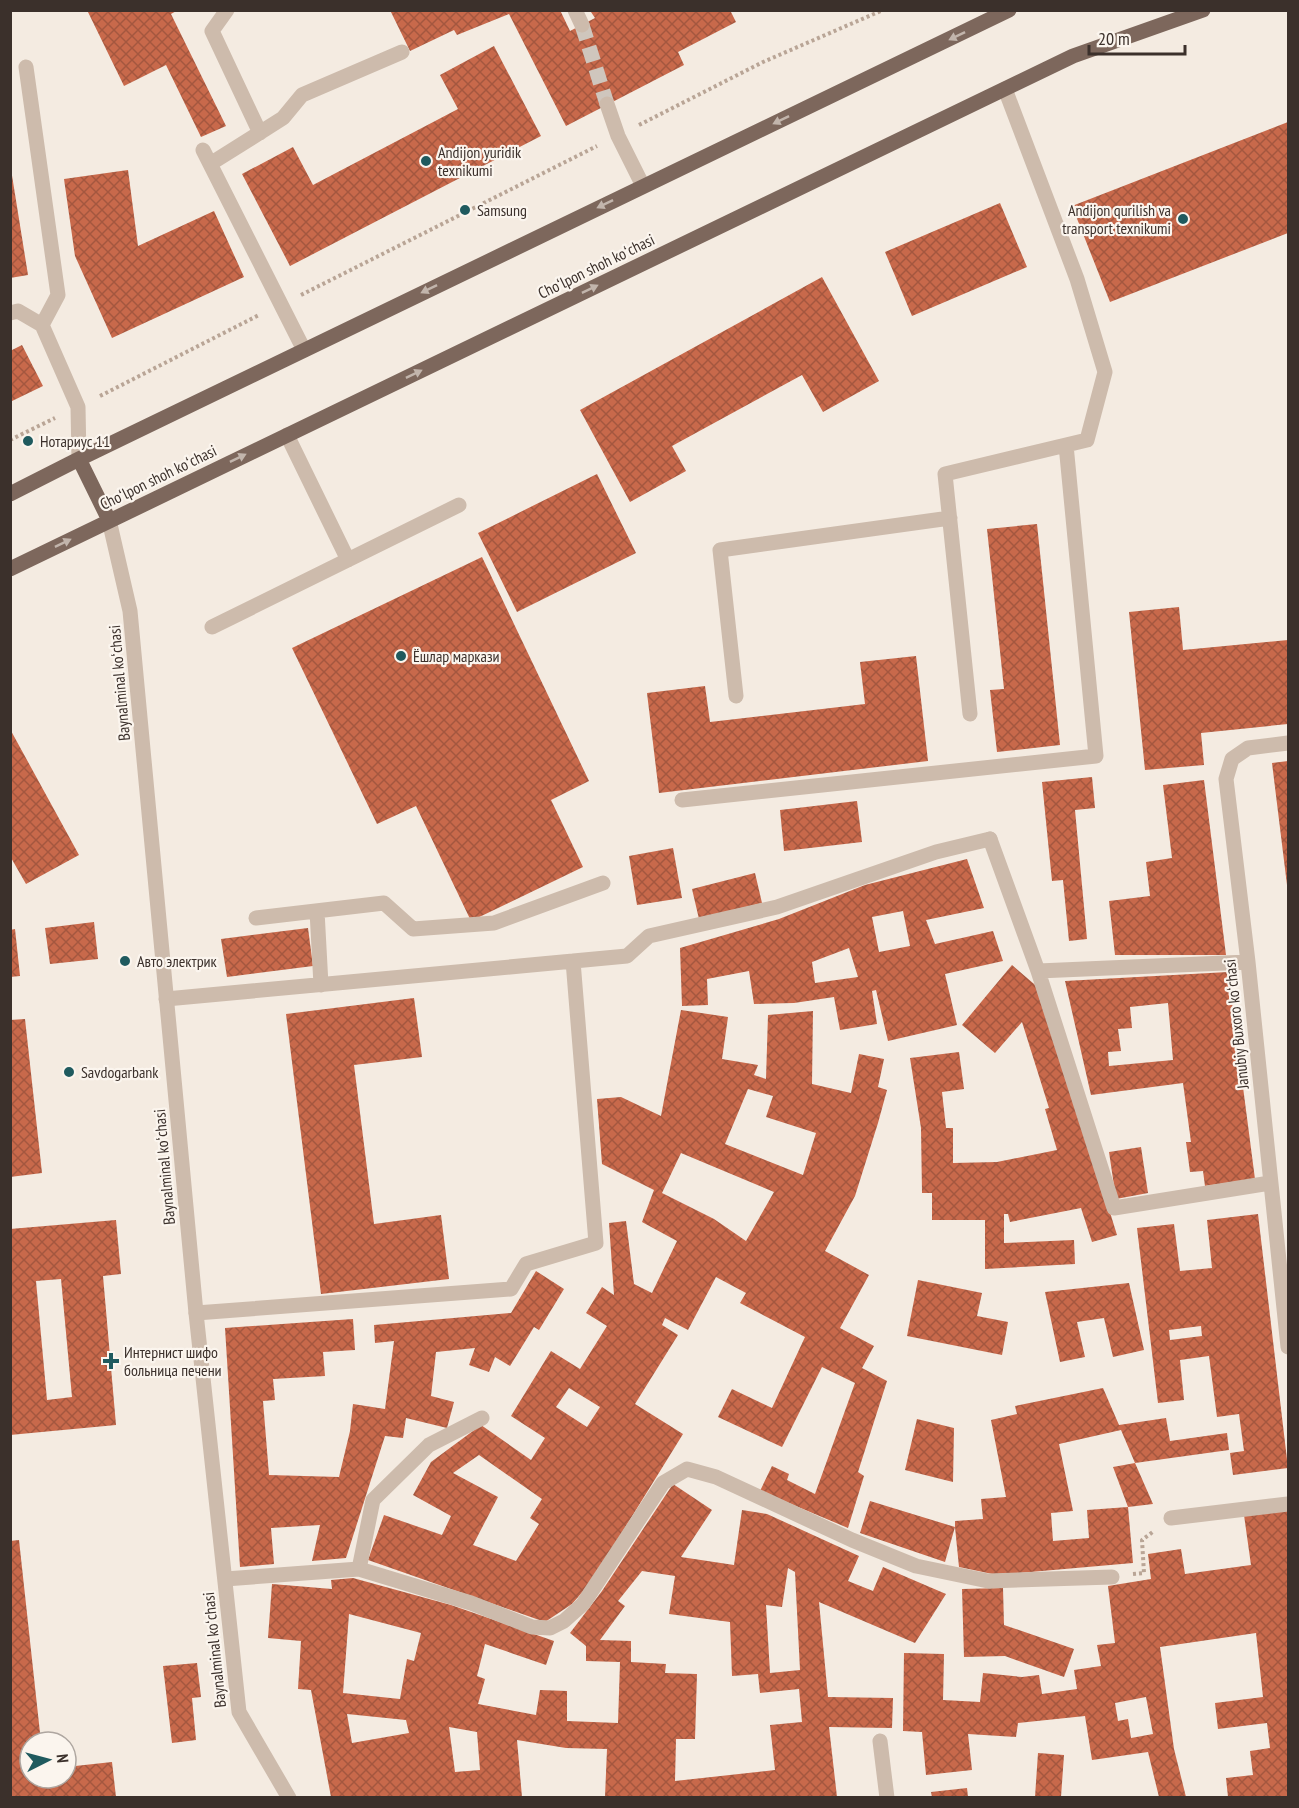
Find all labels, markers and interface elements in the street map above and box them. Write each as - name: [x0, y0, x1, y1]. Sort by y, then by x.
- scale bar: [1089, 18, 1185, 56]
- text: 20 m: [1098, 27, 1130, 50]
- one-way arrow: [948, 31, 965, 40]
- one-way arrow: [772, 116, 789, 125]
- place label: Andijon yuridik texnikumi: [438, 142, 522, 180]
- marker: Andijon yuridik texnikumi: [419, 154, 433, 168]
- one-way arrow: [596, 199, 614, 209]
- place label: Samsung: [477, 200, 527, 220]
- place label: Andijon qurilish va transport texnikumi: [1062, 200, 1171, 238]
- marker: Samsung: [458, 203, 472, 217]
- marker: Andijon qurilish va transport texnikumi: [1176, 212, 1190, 226]
- street label: Choʻlpon shoh koʻchasi: [534, 229, 658, 303]
- one-way arrow: [421, 285, 438, 294]
- one-way arrow: [581, 285, 598, 294]
- one-way arrow: [406, 369, 423, 378]
- place label: Нотариус 11: [40, 431, 110, 451]
- marker: Нотариус 11: [21, 434, 35, 448]
- street label: Choʻlpon shoh koʻchasi: [96, 440, 220, 514]
- one-way arrow: [230, 454, 247, 463]
- one-way arrow: [54, 539, 71, 548]
- street label: Baynalminal koʻchasi: [104, 624, 134, 742]
- place label: Ёшлар маркази: [413, 646, 500, 666]
- marker: Ёшлар маркази: [394, 649, 408, 663]
- place label: Авто электрик: [137, 951, 218, 971]
- marker: Авто электрик: [118, 954, 132, 968]
- street label: Janubiy Buxoro koʻchasi: [1219, 958, 1253, 1091]
- place label: Savdogarbank: [81, 1062, 159, 1082]
- marker: Savdogarbank: [62, 1065, 76, 1079]
- street label: Baynalminal koʻchasi: [149, 1108, 179, 1226]
- place label: Интернист шифо больница печени: [124, 1342, 222, 1380]
- marker: Интернист шифо больница печени: [102, 1352, 120, 1370]
- street label: Baynalminal koʻchasi: [198, 1591, 230, 1709]
- north arrow: [18, 1730, 78, 1790]
- text: N: [53, 1753, 73, 1764]

